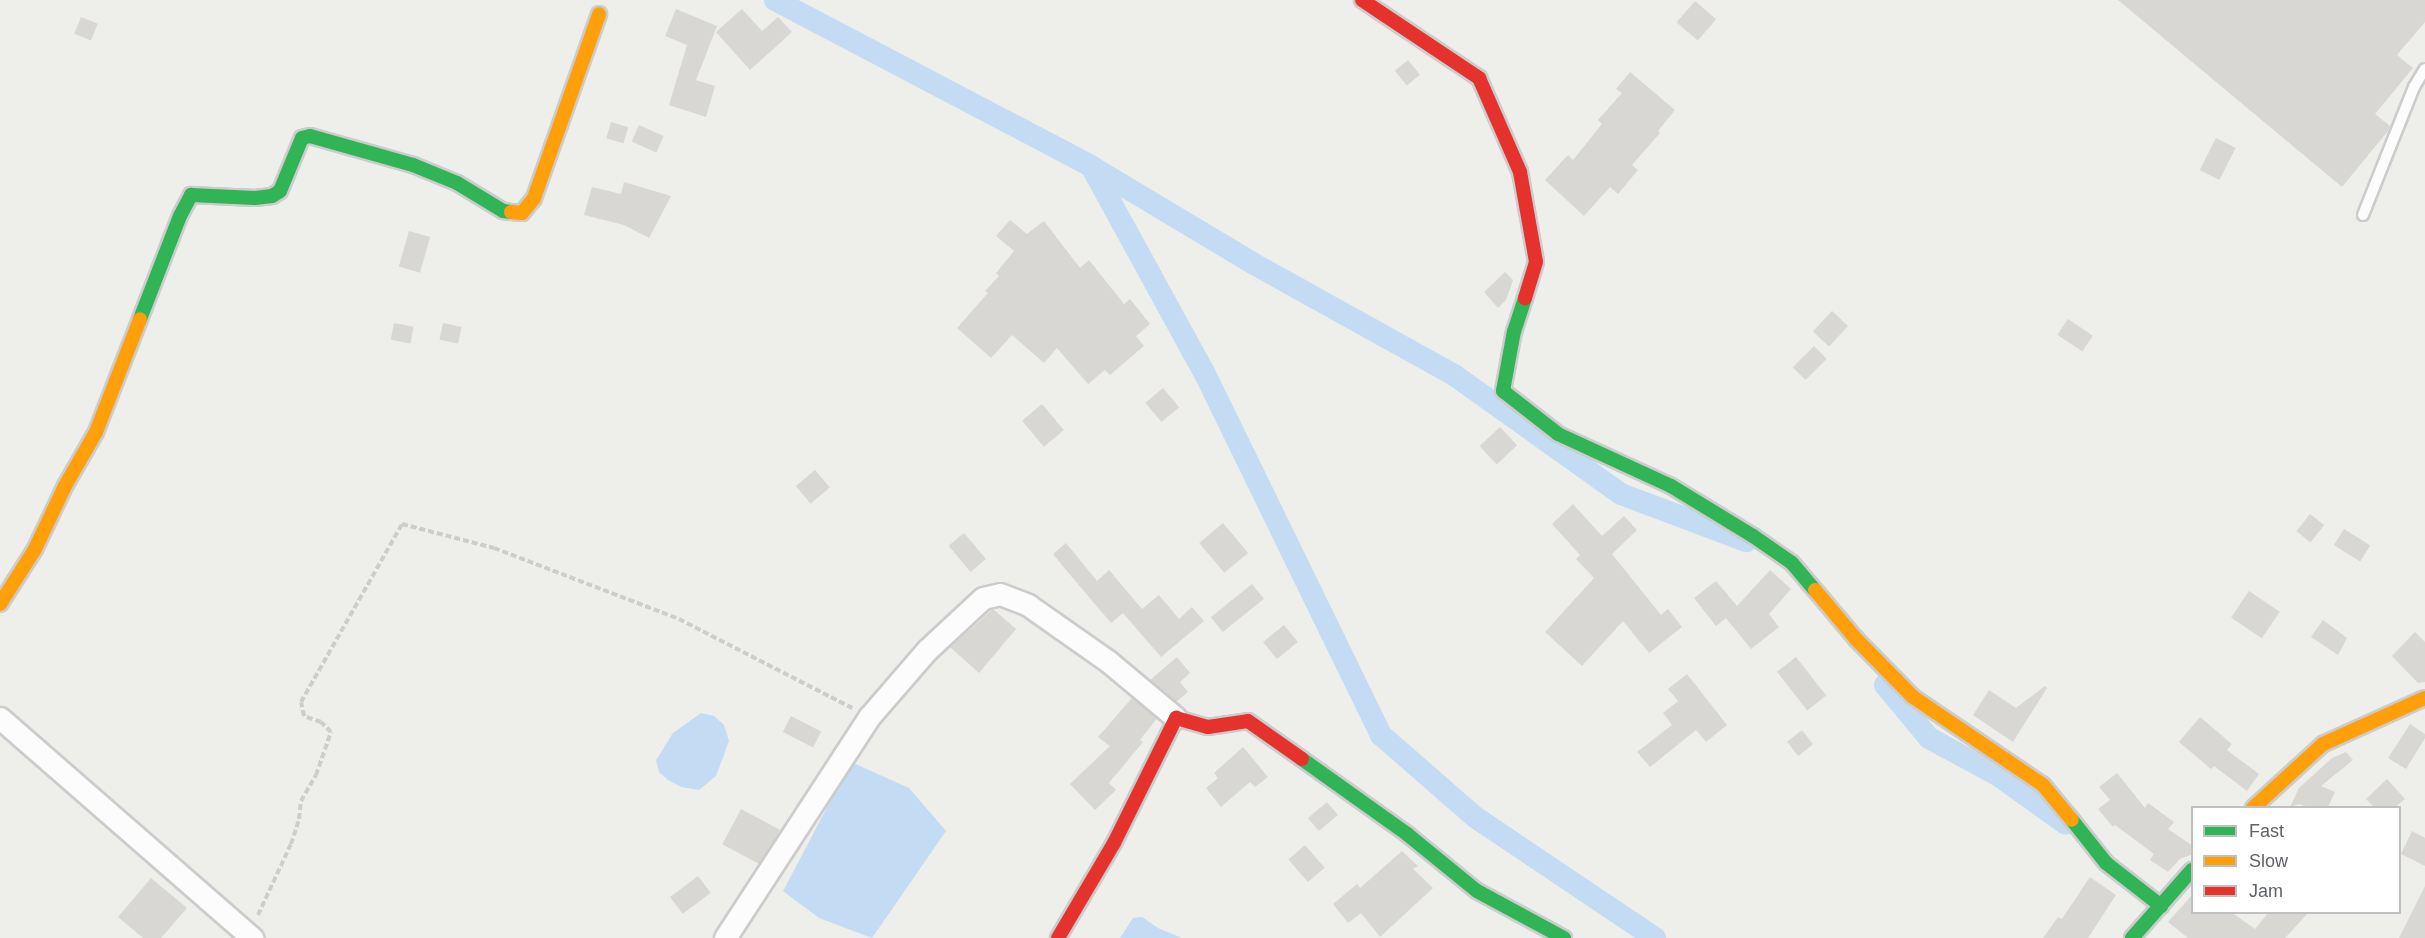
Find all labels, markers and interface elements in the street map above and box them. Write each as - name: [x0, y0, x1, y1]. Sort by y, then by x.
- legend: [2191, 806, 2401, 914]
- text: Fast: [2249, 821, 2284, 841]
- text: Slow: [2249, 851, 2288, 871]
- text: Jam: [2249, 881, 2283, 901]

